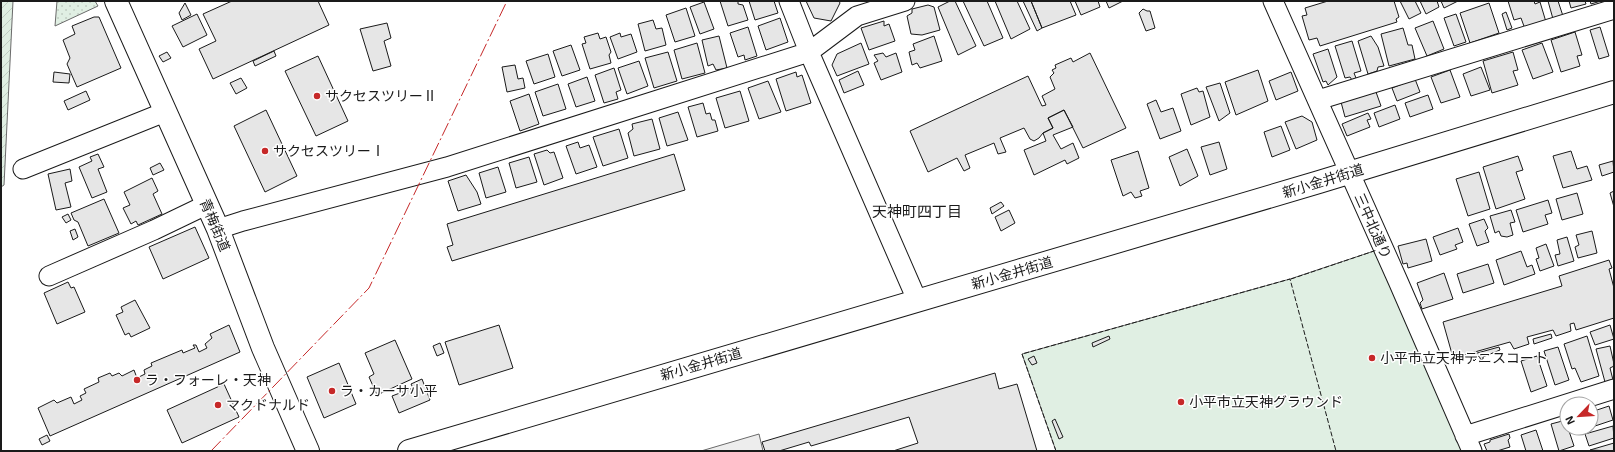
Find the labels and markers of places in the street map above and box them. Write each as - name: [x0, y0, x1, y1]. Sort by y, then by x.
- place label: サクセスツリーⅡ: [325, 87, 437, 104]
- marker: サクセスツリーⅡ: [312, 91, 322, 101]
- place label: サクセスツリーⅠ: [273, 142, 385, 159]
- marker: サクセスツリーⅠ: [260, 146, 270, 156]
- place label: 小平市立天神テニスコート: [1380, 349, 1548, 366]
- marker: 小平市立天神テニスコート: [1367, 353, 1377, 363]
- place label: ラ・フォーレ・天神: [145, 371, 271, 388]
- marker: ラ・フォーレ・天神: [132, 375, 142, 385]
- place label: ラ・カーサ小平: [340, 382, 438, 399]
- marker: ラ・カーサ小平: [327, 386, 337, 396]
- place label: 小平市立天神グラウンド: [1189, 393, 1343, 410]
- place label: マクドナルド: [226, 396, 310, 413]
- marker: 小平市立天神グラウンド: [1176, 397, 1186, 407]
- marker: マクドナルド: [213, 400, 223, 410]

